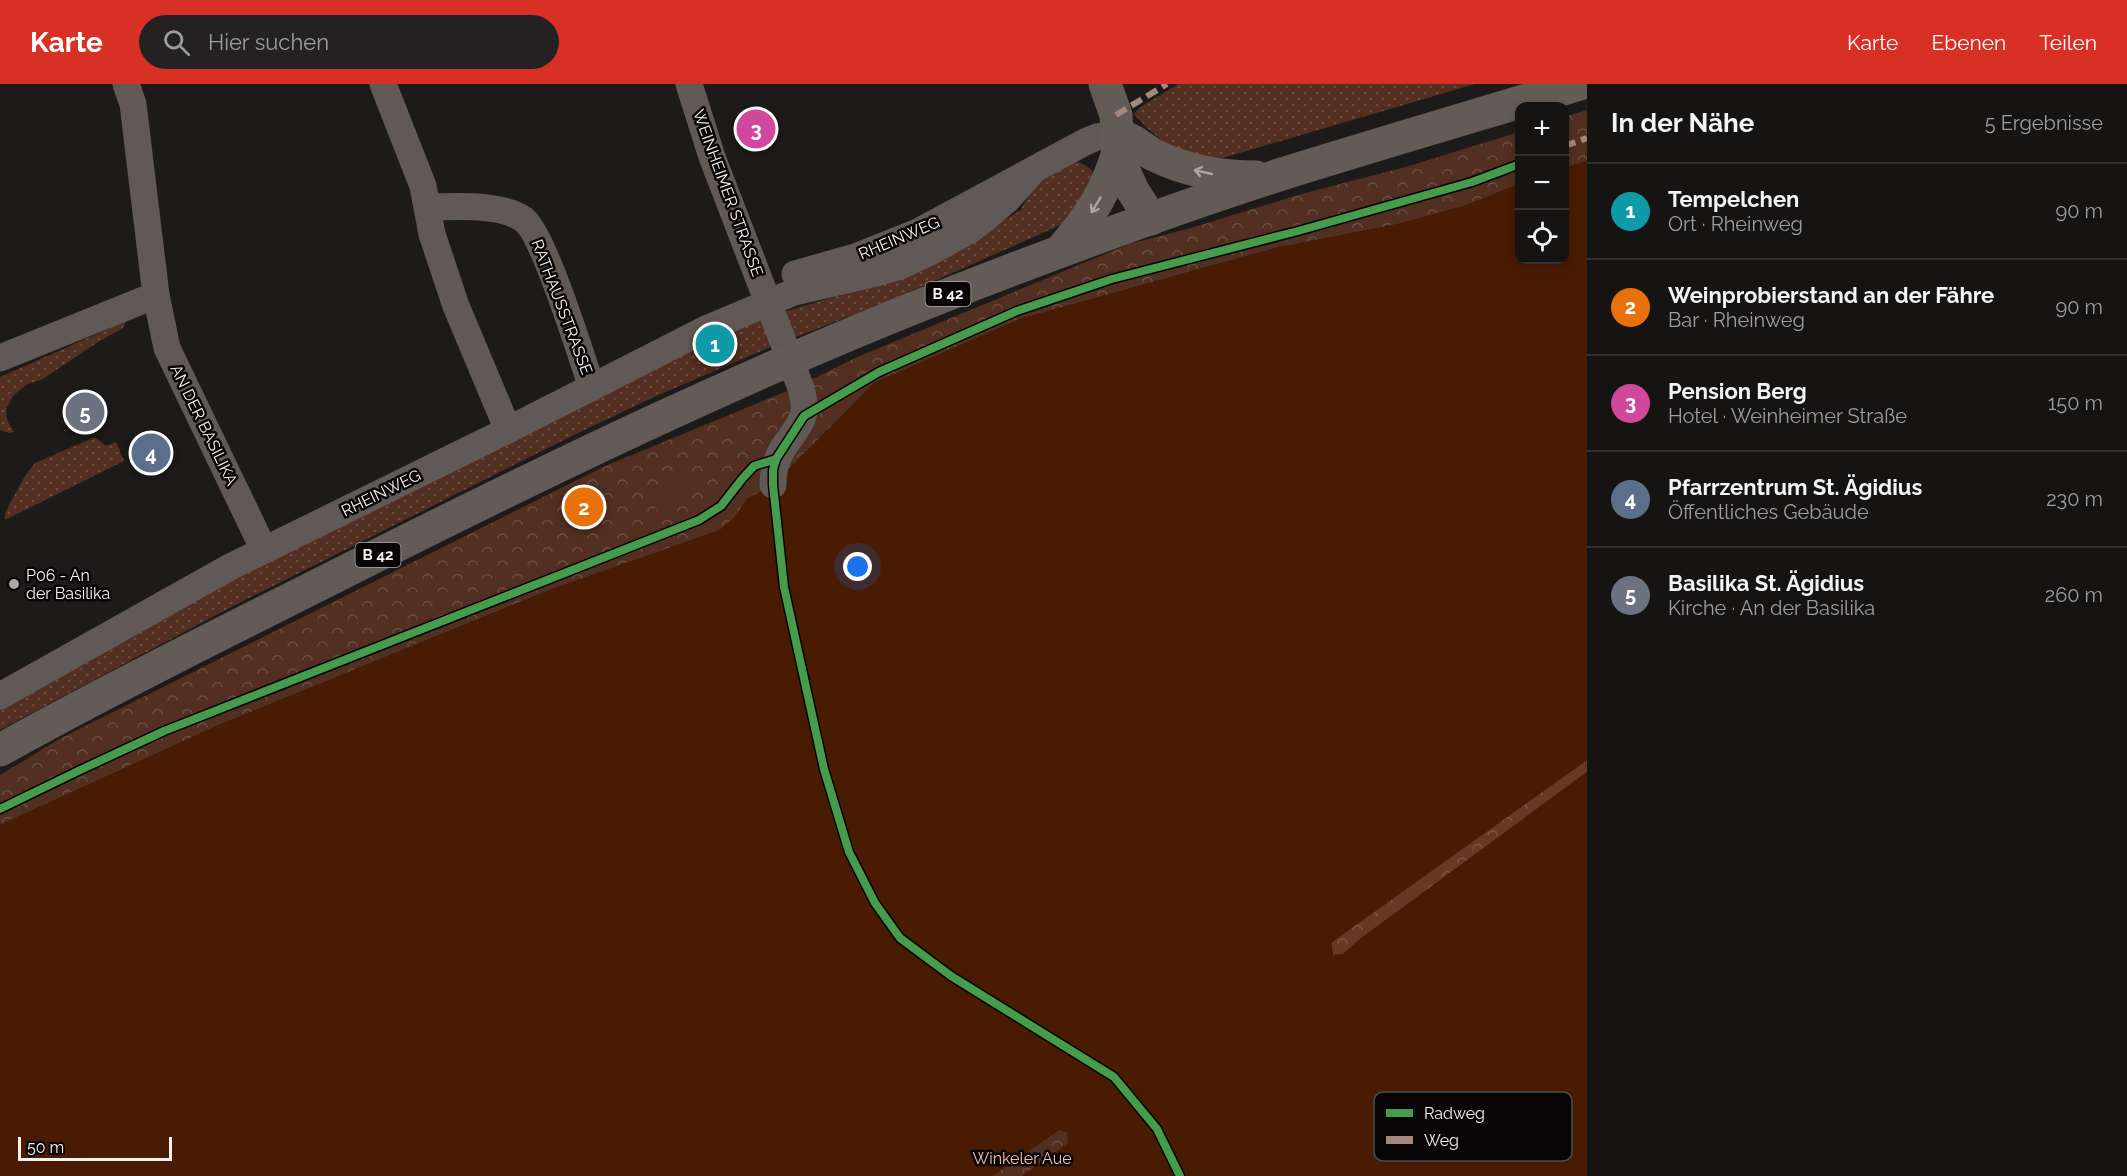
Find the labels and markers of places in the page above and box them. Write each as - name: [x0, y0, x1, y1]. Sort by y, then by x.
- pin: 3: [736, 106, 776, 152]
- pin: 1: [696, 322, 734, 366]
- pin: 5: [66, 390, 104, 434]
- pin: 4: [132, 430, 170, 476]
- pin: 2: [564, 484, 604, 530]
- place label: P06 - An der Basilika: [26, 566, 110, 603]
- marker: P06 - An der Basilika: [7, 577, 21, 591]

